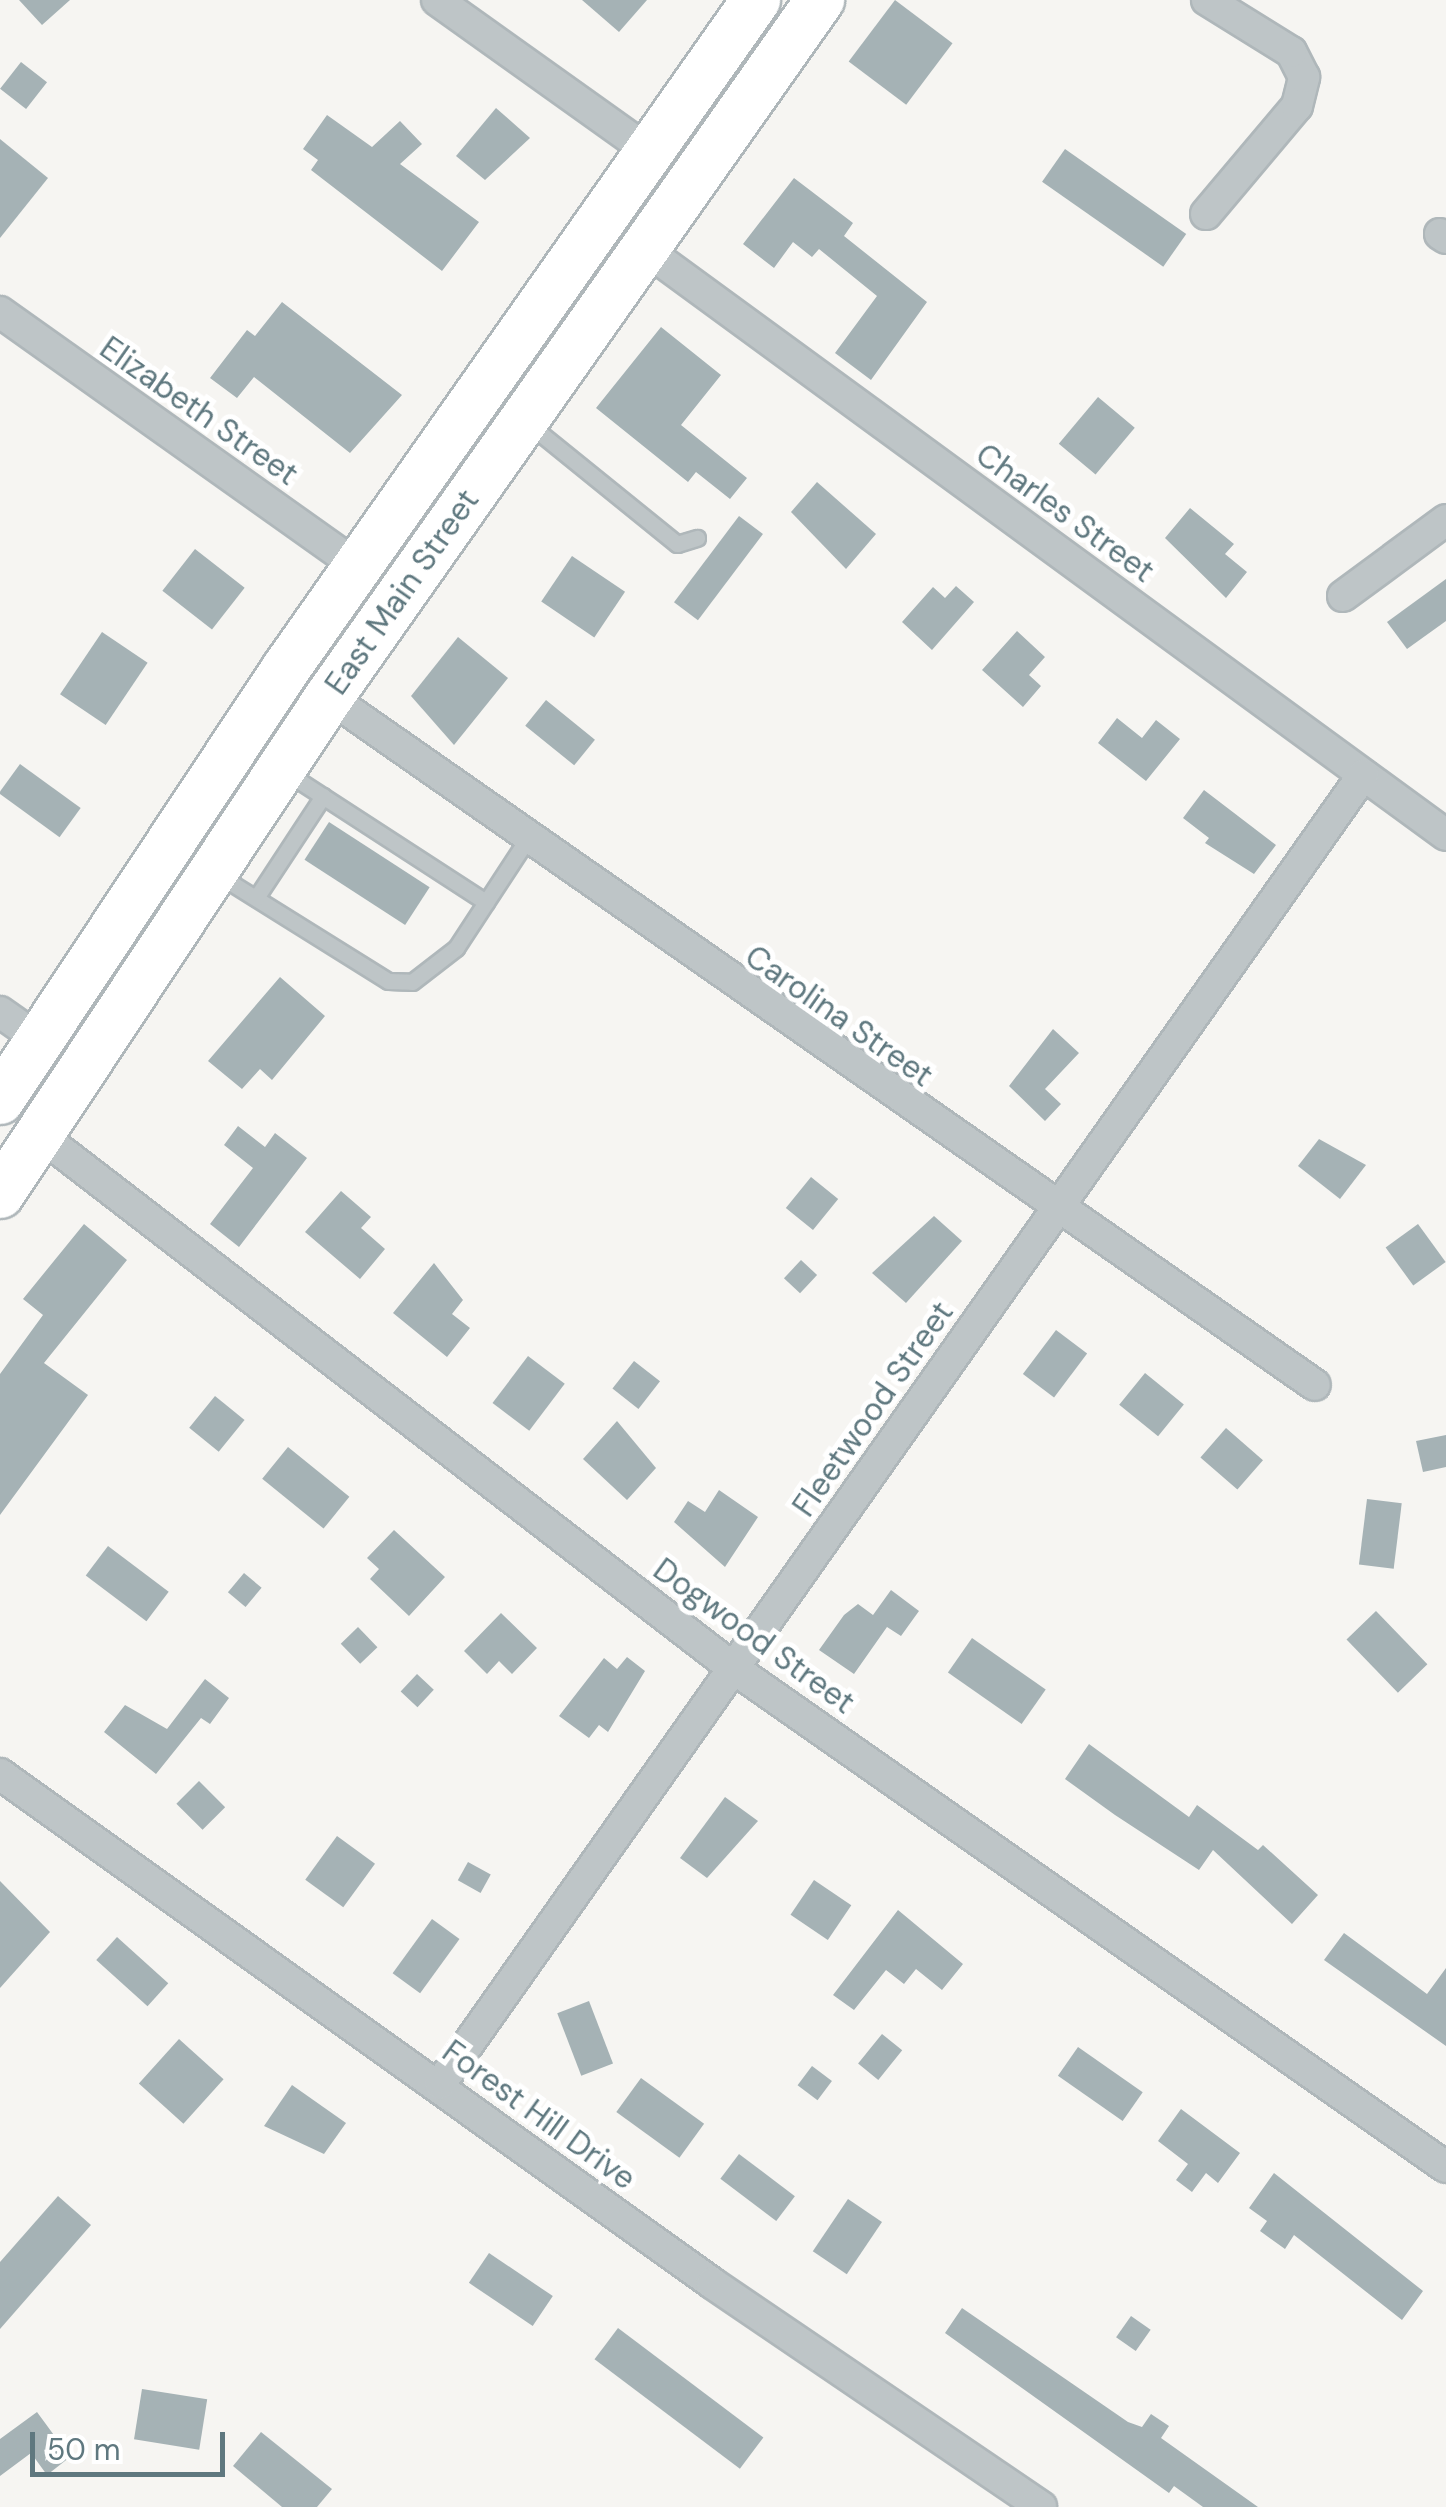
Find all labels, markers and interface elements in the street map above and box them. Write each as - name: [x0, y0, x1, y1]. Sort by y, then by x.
- street label: Elizabeth Street: [93, 329, 305, 493]
- street label: Charles Street: [968, 435, 1162, 591]
- street label: East Main Street: [317, 482, 487, 702]
- street label: Carolina Street: [738, 937, 940, 1095]
- street label: Fleetwood Street: [785, 1294, 961, 1524]
- street label: Dogwood Street: [646, 1550, 862, 1722]
- street label: Forest Hill Drive: [435, 2032, 643, 2198]
- scale bar: [35, 2412, 230, 2474]
- text: 50 m: [47, 2430, 121, 2469]

